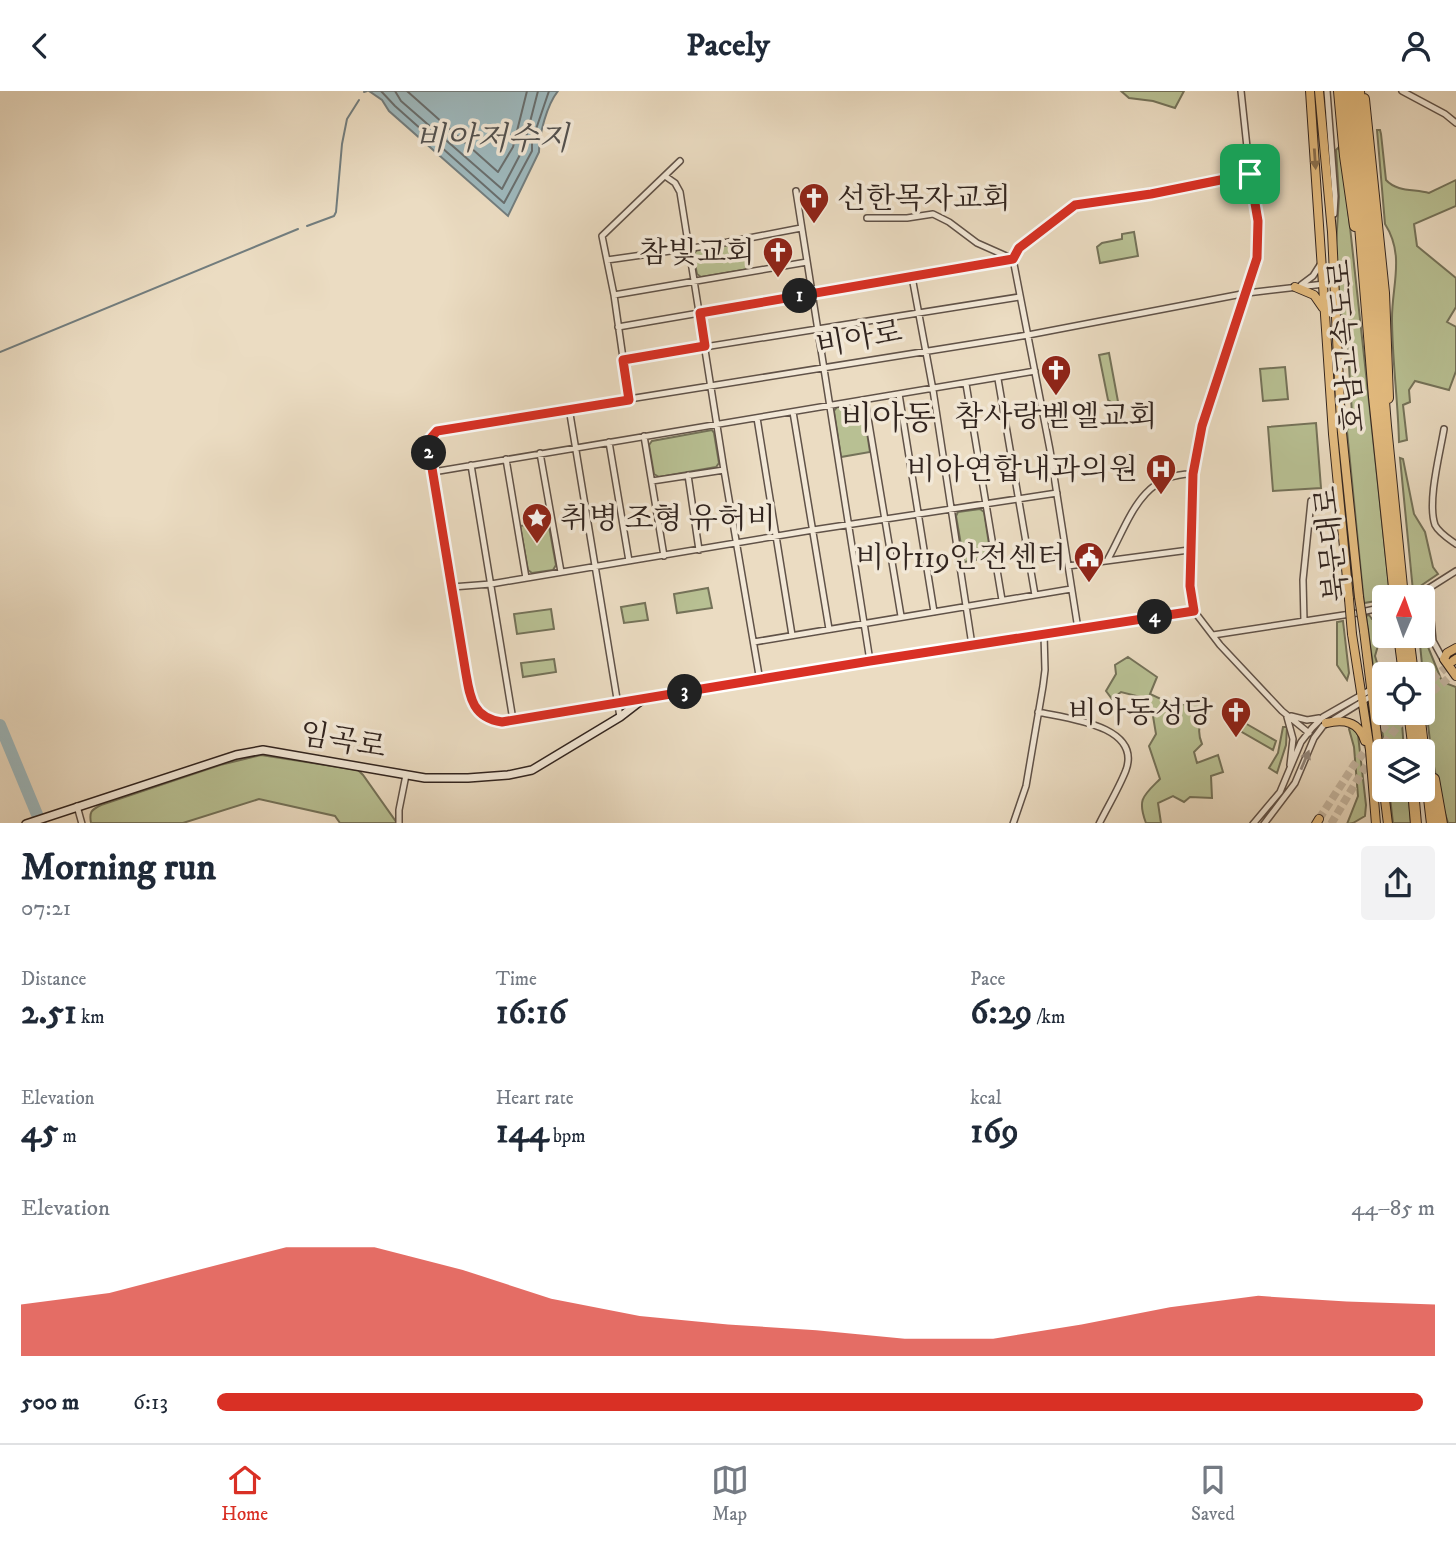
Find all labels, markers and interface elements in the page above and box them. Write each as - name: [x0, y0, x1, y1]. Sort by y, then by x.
- text: Pacely: [686, 26, 770, 66]
- icon: back: [21, 27, 59, 65]
- icon: person: [1397, 27, 1435, 65]
- water label: 비아저수지: [415, 120, 571, 160]
- pin: [1220, 144, 1280, 204]
- one-way arrow: [1309, 148, 1320, 170]
- icon: arrive: [1231, 155, 1269, 193]
- church icon: 선한목자교회: [797, 181, 831, 225]
- place label: 선한목자교회: [837, 181, 1011, 218]
- place label: 참빛교회: [639, 235, 755, 272]
- church icon: 참빛교회: [761, 235, 795, 279]
- street label: 호남고속도로: [1321, 258, 1374, 434]
- pin: 1: [782, 279, 818, 313]
- text: 1: [796, 284, 803, 307]
- street label: 비아로: [813, 314, 905, 365]
- church icon: 참사랑벧엘교회: [1039, 353, 1073, 397]
- district label: 비아동: [840, 399, 936, 440]
- place label: 참사랑벧엘교회: [955, 399, 1157, 436]
- pin: 2: [412, 435, 446, 471]
- text: 2: [424, 441, 433, 464]
- place label: 비아연합내과의원: [906, 452, 1138, 489]
- hospital icon: 비아연합내과의원: [1144, 452, 1178, 496]
- street label: 북문대로: [1308, 484, 1357, 603]
- place icon: 취병 조형 유허비: [520, 501, 554, 545]
- place label: 취병 조형 유허비: [560, 501, 776, 538]
- place label: 비아119안전센터: [855, 540, 1066, 577]
- public building icon: 비아119안전센터: [1072, 540, 1106, 584]
- north arrow: [1372, 585, 1435, 647]
- map controls: [1372, 585, 1435, 802]
- pin: 4: [1138, 599, 1172, 635]
- text: 4: [1149, 605, 1160, 628]
- button: locate: [1372, 662, 1435, 725]
- pin: 3: [668, 675, 702, 709]
- text: 3: [681, 680, 688, 703]
- place label: 비아동성당: [1068, 695, 1213, 732]
- church icon: 비아동성당: [1219, 695, 1253, 739]
- street label: 임곡로: [297, 716, 389, 767]
- button: layers: [1372, 739, 1435, 802]
- one-way arrow: [1300, 750, 1311, 771]
- text: Morning run: [21, 844, 216, 892]
- button: share: [1361, 846, 1435, 920]
- text: 07:21: [21, 894, 71, 923]
- text: Distance: [21, 968, 86, 991]
- text: Time: [496, 968, 537, 991]
- text: Pace: [970, 968, 1005, 991]
- text: 2.51: [21, 991, 77, 1035]
- text: 16:16: [496, 991, 567, 1035]
- text: 6:29: [970, 991, 1032, 1035]
- text: km: [77, 1006, 105, 1029]
- text: /km: [1032, 1006, 1065, 1029]
- text: Elevation: [21, 1087, 95, 1110]
- text: Heart rate: [496, 1087, 574, 1110]
- text: kcal: [970, 1087, 1002, 1110]
- text: 45: [21, 1110, 58, 1154]
- text: 144: [496, 1110, 549, 1154]
- text: 169: [970, 1110, 1019, 1154]
- text: m: [58, 1125, 77, 1148]
- text: bpm: [549, 1125, 586, 1148]
- text: Elevation: [21, 1194, 110, 1223]
- text: 44–85 m: [1351, 1194, 1435, 1223]
- text: 500 m: [21, 1388, 79, 1417]
- text: 6:13: [133, 1388, 168, 1417]
- tab: Home: [221, 1461, 268, 1526]
- tab: Map: [711, 1461, 749, 1526]
- tab: Saved: [1191, 1461, 1235, 1526]

